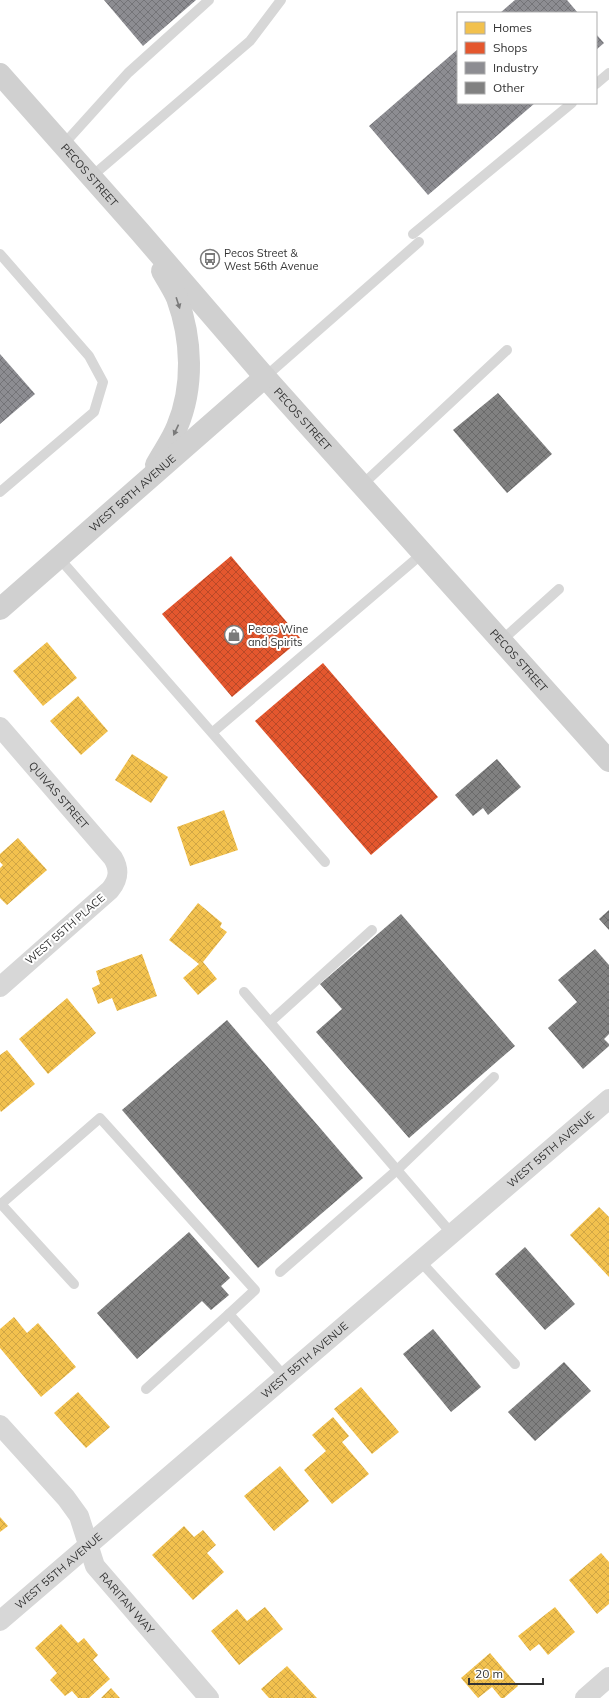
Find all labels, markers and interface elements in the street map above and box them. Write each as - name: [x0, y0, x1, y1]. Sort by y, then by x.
- legend: [457, 12, 597, 104]
- text: Homes: [493, 20, 532, 35]
- text: Shops: [493, 40, 528, 55]
- text: Industry: [493, 60, 539, 75]
- text: Other: [493, 80, 525, 95]
- street label: PECOS STREET: [58, 141, 121, 210]
- place label: Pecos Street & West 56th Avenue: [224, 246, 318, 273]
- bus stop icon: Pecos Street & West 56th Avenue: [199, 248, 221, 270]
- one-way arrow: [176, 298, 182, 310]
- street label: PECOS STREET: [271, 385, 335, 454]
- one-way arrow: [173, 424, 179, 436]
- street label: WEST 56TH AVENUE: [86, 451, 179, 535]
- place label: Pecos Wine and Spirits: [248, 622, 308, 649]
- shop icon: Pecos Wine and Spirits: [223, 624, 245, 646]
- street label: PECOS STREET: [487, 626, 551, 695]
- street label: QUIVAS STREET: [26, 759, 92, 832]
- street label: WEST 55TH PLACE: [22, 891, 108, 967]
- street label: WEST 55TH AVENUE: [504, 1108, 597, 1190]
- street label: WEST 55TH AVENUE: [258, 1319, 351, 1401]
- street label: WEST 55TH AVENUE: [12, 1530, 105, 1612]
- street label: RARITAN WAY: [97, 1569, 158, 1637]
- scale bar: [469, 1660, 543, 1686]
- text: 20 m: [475, 1666, 503, 1681]

